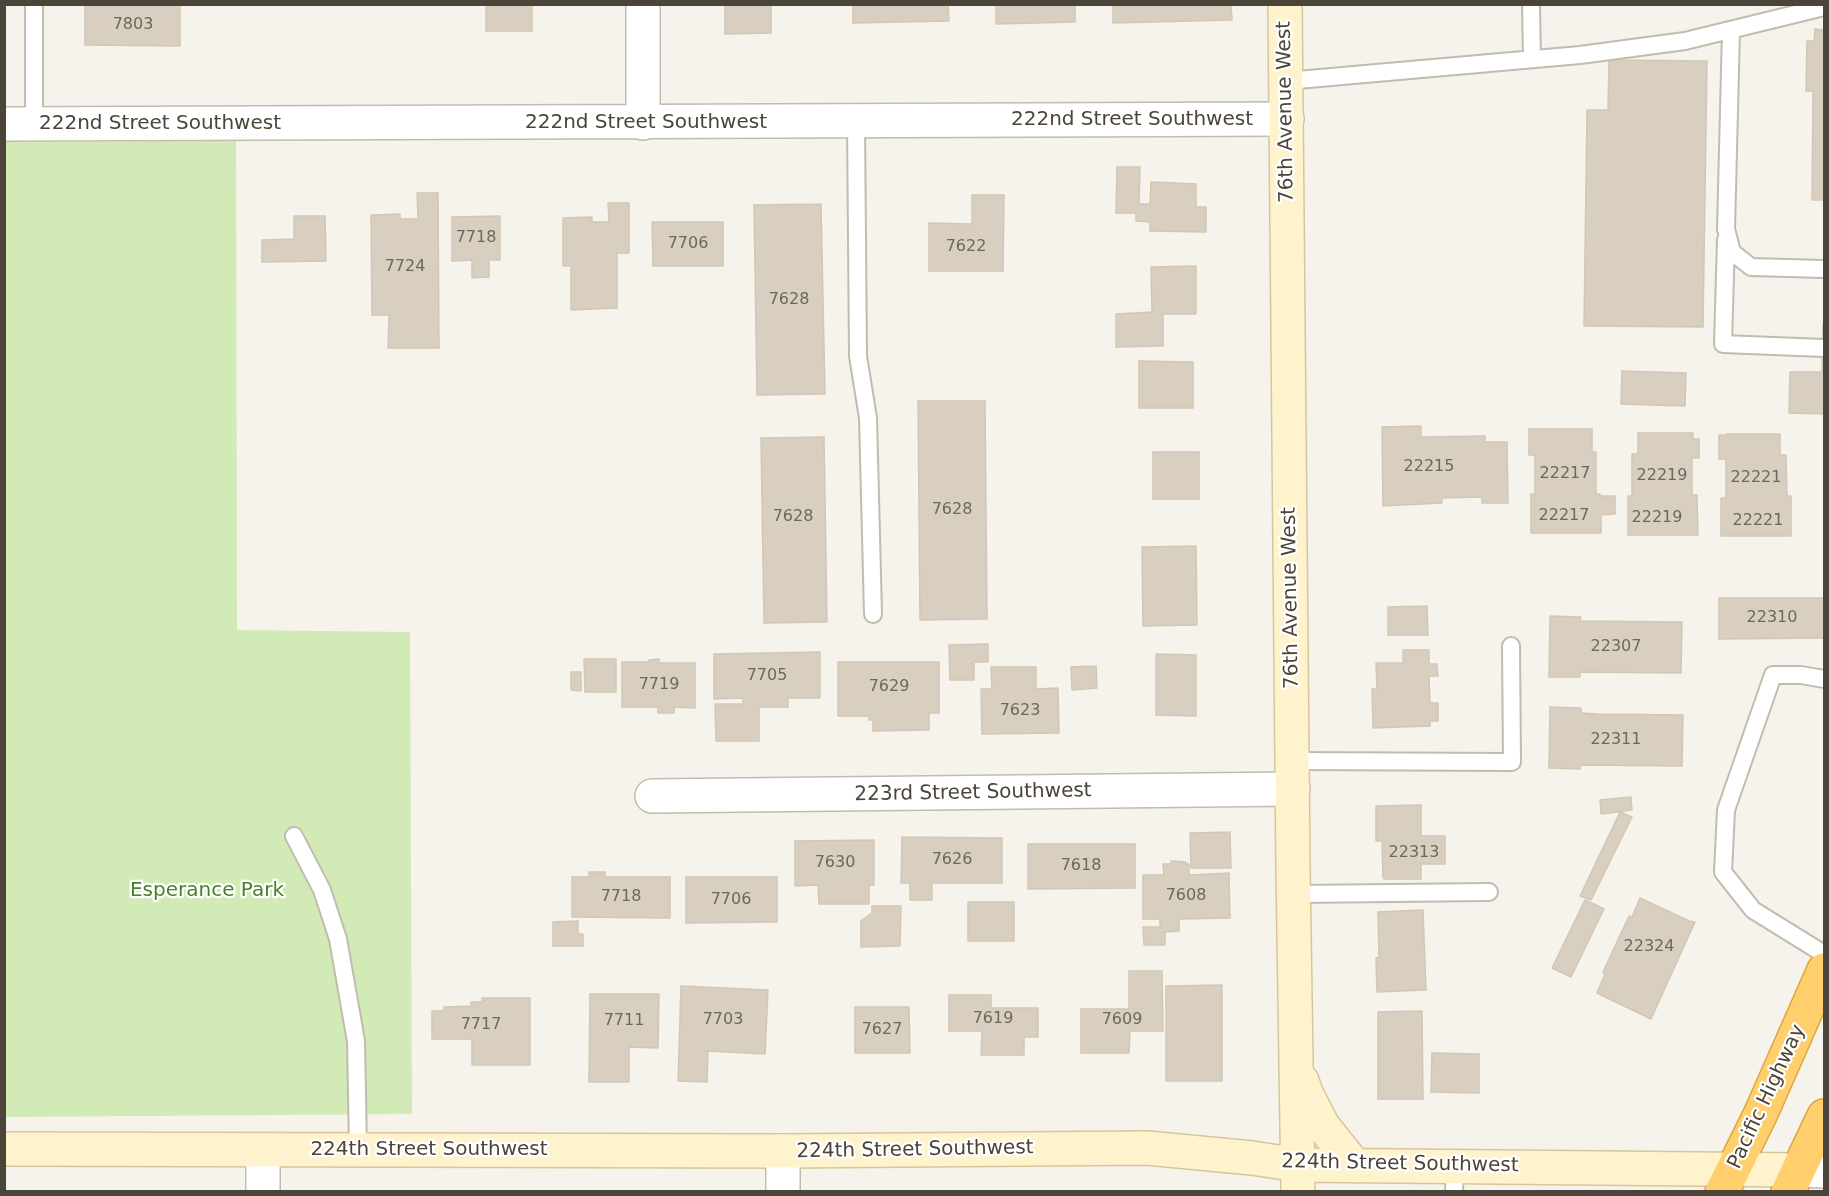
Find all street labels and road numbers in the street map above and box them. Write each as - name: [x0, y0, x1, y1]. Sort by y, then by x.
- street label: 76th Avenue West: [1272, 21, 1300, 203]
- street label: 222nd Street Southwest: [1011, 108, 1253, 132]
- street label: 222nd Street Southwest: [525, 111, 767, 135]
- street label: 222nd Street Southwest: [39, 112, 281, 136]
- street label: 76th Avenue West: [1277, 507, 1305, 689]
- street label: 223rd Street Southwest: [854, 779, 1092, 807]
- street label: Pacific Highway: [1723, 1021, 1811, 1173]
- street label: 224th Street Southwest: [796, 1136, 1034, 1164]
- street label: 224th Street Southwest: [310, 1138, 548, 1162]
- street label: 224th Street Southwest: [1281, 1150, 1519, 1178]

